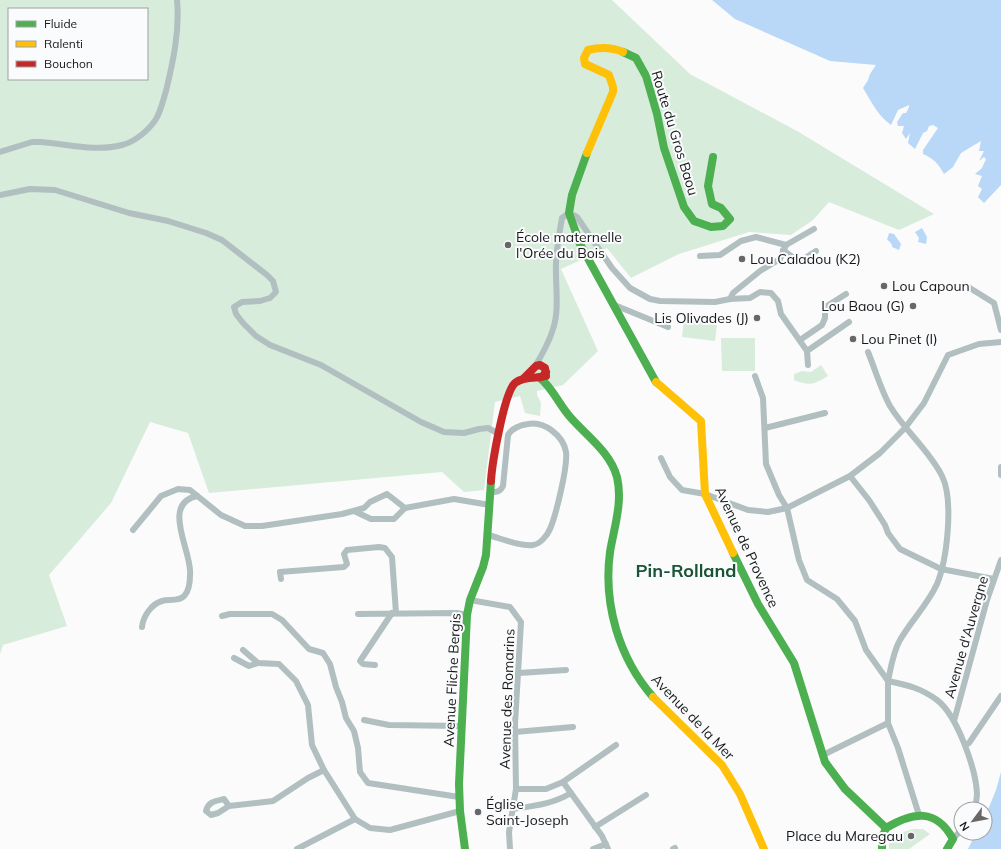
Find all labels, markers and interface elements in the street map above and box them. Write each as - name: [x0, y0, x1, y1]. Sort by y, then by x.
- legend: [8, 8, 148, 80]
- text: Fluide: [44, 16, 77, 31]
- text: Ralenti: [44, 36, 83, 51]
- text: Bouchon: [44, 56, 93, 71]
- street label: Route du Gros Baou: [647, 68, 703, 198]
- place label: École maternelle l'Orée du Bois: [516, 228, 622, 262]
- marker: École maternelle l'Orée du Bois: [503, 240, 513, 250]
- place label: Lou Caladou (K2): [750, 250, 861, 268]
- marker: Lou Caladou (K2): [737, 254, 747, 264]
- place label: Lou Capoun: [892, 277, 970, 295]
- marker: Lou Capoun: [879, 281, 889, 291]
- place label: Lou Baou (G): [821, 297, 905, 315]
- marker: Lou Baou (G): [908, 301, 918, 311]
- place label: Lis Olivades (J): [654, 309, 749, 327]
- marker: Lis Olivades (J): [752, 313, 762, 323]
- place label: Lou Pinet (I): [861, 330, 938, 348]
- marker: Lou Pinet (I): [848, 334, 858, 344]
- street label: Avenue de Provence: [711, 484, 783, 610]
- district label: Pin-Rolland: [635, 559, 737, 582]
- street label: Avenue d'Auvergne: [940, 574, 992, 700]
- street label: Avenue Fliche Bergis: [440, 612, 465, 747]
- street label: Avenue des Romarins: [496, 628, 518, 770]
- street label: Avenue de la Mer: [648, 670, 739, 764]
- place label: Église Saint-Joseph: [486, 795, 569, 829]
- north arrow: [953, 801, 993, 841]
- marker: Église Saint-Joseph: [473, 807, 483, 817]
- text: N: [956, 819, 973, 834]
- place label: Place du Maregau: [786, 827, 903, 845]
- marker: Place du Maregau: [906, 831, 916, 841]

